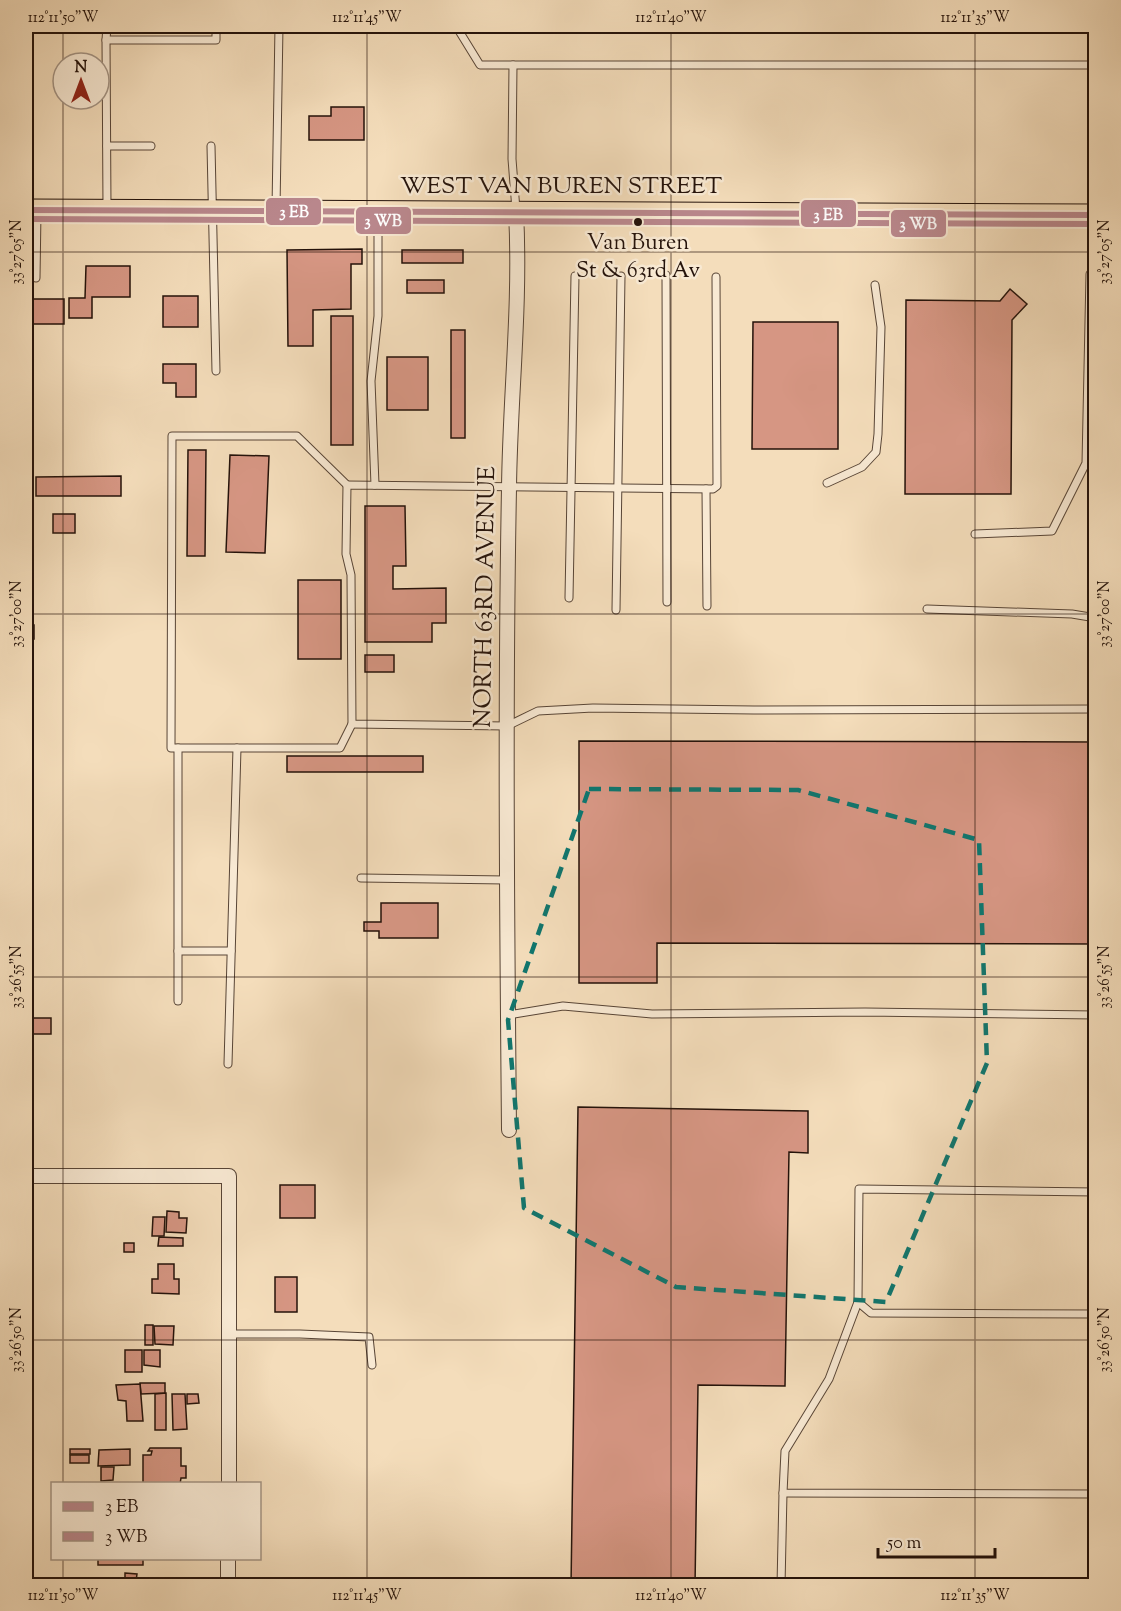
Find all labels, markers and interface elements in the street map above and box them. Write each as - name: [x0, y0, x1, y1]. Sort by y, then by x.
- text: 112°11'50"W: [28, 8, 99, 29]
- text: 112°11'45"W: [332, 8, 402, 29]
- text: 112°11'40"W: [635, 8, 707, 29]
- text: 112°11'35"W: [940, 8, 1010, 29]
- north arrow: [51, 51, 111, 111]
- text: N: [75, 57, 88, 80]
- street label: WEST VAN BUREN STREET: [400, 170, 722, 204]
- line badge: 3 EB: [265, 197, 322, 226]
- line badge: 3 EB: [800, 199, 857, 228]
- text: 3 EB: [279, 202, 309, 225]
- text: 3 EB: [813, 205, 843, 228]
- line badge: 3 WB: [355, 206, 412, 235]
- line badge: 3 WB: [890, 209, 947, 238]
- text: 3 WB: [364, 211, 402, 234]
- text: 3 WB: [899, 214, 937, 237]
- marker: Van Buren St & 63rd Av: [632, 216, 644, 228]
- text: 33°27'05"N: [7, 220, 28, 284]
- text: 33°27'05"N: [1095, 220, 1116, 284]
- place label: Van Buren St & 63rd Av: [576, 228, 701, 288]
- street label: NORTH 63RD AVENUE: [467, 465, 505, 728]
- text: 33°27'00"N: [7, 580, 28, 648]
- text: 33°27'00"N: [1095, 580, 1116, 648]
- text: 33°26'55"N: [7, 945, 28, 1008]
- text: 33°26'55"N: [1095, 945, 1116, 1008]
- text: 33°26'50"N: [7, 1307, 28, 1373]
- text: 33°26'50"N: [1095, 1307, 1116, 1373]
- legend: [51, 1482, 261, 1560]
- text: 3 EB: [105, 1495, 138, 1521]
- scale bar: [878, 1521, 995, 1559]
- text: 3 WB: [105, 1525, 147, 1551]
- text: 50 m: [886, 1531, 922, 1557]
- text: 112°11'50"W: [28, 1586, 99, 1607]
- text: 112°11'45"W: [332, 1586, 402, 1607]
- text: 112°11'40"W: [635, 1586, 707, 1607]
- text: 112°11'35"W: [940, 1586, 1010, 1607]

